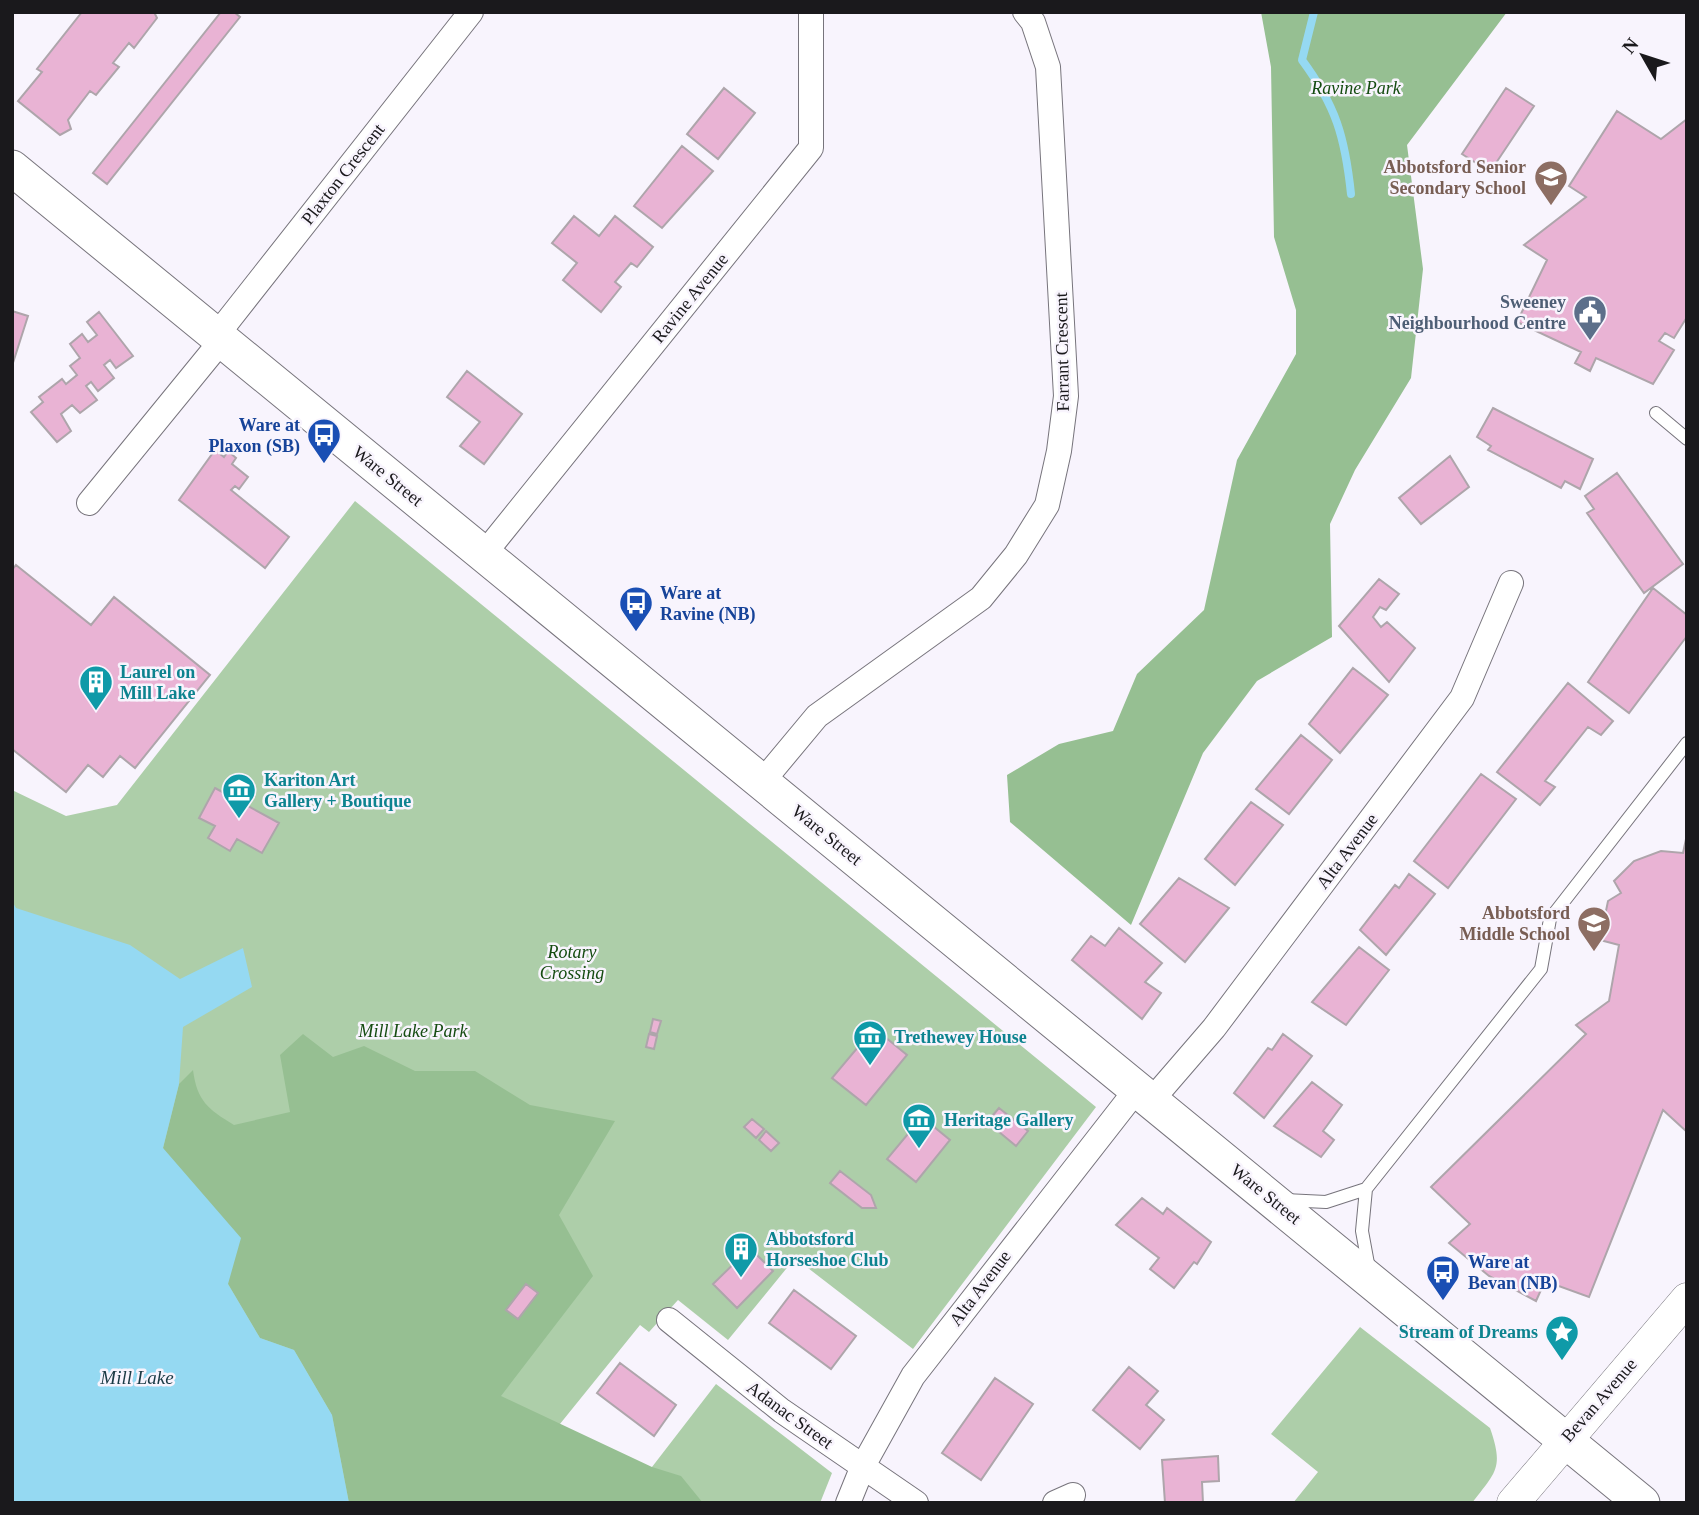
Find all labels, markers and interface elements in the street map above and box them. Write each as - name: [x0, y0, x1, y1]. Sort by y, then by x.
- north arrow: [1608, 21, 1678, 91]
- text: N: [1618, 33, 1643, 58]
- park label: Ravine Park: [1310, 78, 1402, 98]
- street label: Plaxton Crescent: [297, 120, 389, 228]
- place label: Abbotsford Senior Secondary School: [1383, 157, 1526, 198]
- school or university icon: Abbotsford Senior Secondary School: [1532, 158, 1570, 207]
- street label: Ravine Avenue: [648, 249, 732, 347]
- street label: Farrant Crescent: [1051, 292, 1073, 412]
- place label: Sweeney Neighbourhood Centre: [1389, 292, 1566, 333]
- public building icon: Sweeney Neighbourhood Centre: [1571, 293, 1609, 342]
- place label: Ware at Plaxon (SB): [208, 415, 300, 457]
- bus stop icon: Ware at Plaxon (SB): [305, 416, 343, 465]
- street label: Ware Street: [349, 442, 427, 510]
- place label: Ware at Ravine (NB): [660, 583, 756, 625]
- bus stop icon: Ware at Ravine (NB): [617, 584, 655, 633]
- place label: Laurel on Mill Lake: [120, 662, 196, 703]
- building icon: Laurel on Mill Lake: [77, 663, 115, 712]
- place label: Kariton Art Gallery + Boutique: [264, 770, 411, 811]
- museum icon: Kariton Art Gallery + Boutique: [220, 771, 258, 820]
- street label: Ware Street: [788, 801, 866, 869]
- street label: Alta Avenue: [1312, 809, 1382, 893]
- place label: Abbotsford Middle School: [1459, 903, 1570, 944]
- school or university icon: Abbotsford Middle School: [1575, 904, 1613, 953]
- park label: Rotary Crossing: [540, 942, 604, 983]
- museum icon: Trethewey House: [851, 1018, 889, 1067]
- park label: Mill Lake Park: [358, 1021, 468, 1041]
- place label: Trethewey House: [894, 1027, 1027, 1047]
- museum icon: Heritage Gallery: [900, 1101, 938, 1150]
- place label: Heritage Gallery: [944, 1110, 1073, 1130]
- street label: Ware Street: [1227, 1160, 1305, 1228]
- place label: Abbotsford Horseshoe Club: [766, 1229, 889, 1270]
- building icon: Abbotsford Horseshoe Club: [722, 1230, 760, 1279]
- street label: Alta Avenue: [945, 1246, 1015, 1330]
- place label: Ware at Bevan (NB): [1468, 1252, 1558, 1294]
- bus stop icon: Ware at Bevan (NB): [1424, 1253, 1462, 1302]
- place icon: Stream of Dreams: [1543, 1313, 1581, 1362]
- place label: Stream of Dreams: [1399, 1322, 1538, 1342]
- street label: Bevan Avenue: [1557, 1354, 1641, 1446]
- water label: Mill Lake: [99, 1367, 174, 1388]
- street label: Adanac Street: [743, 1377, 837, 1453]

